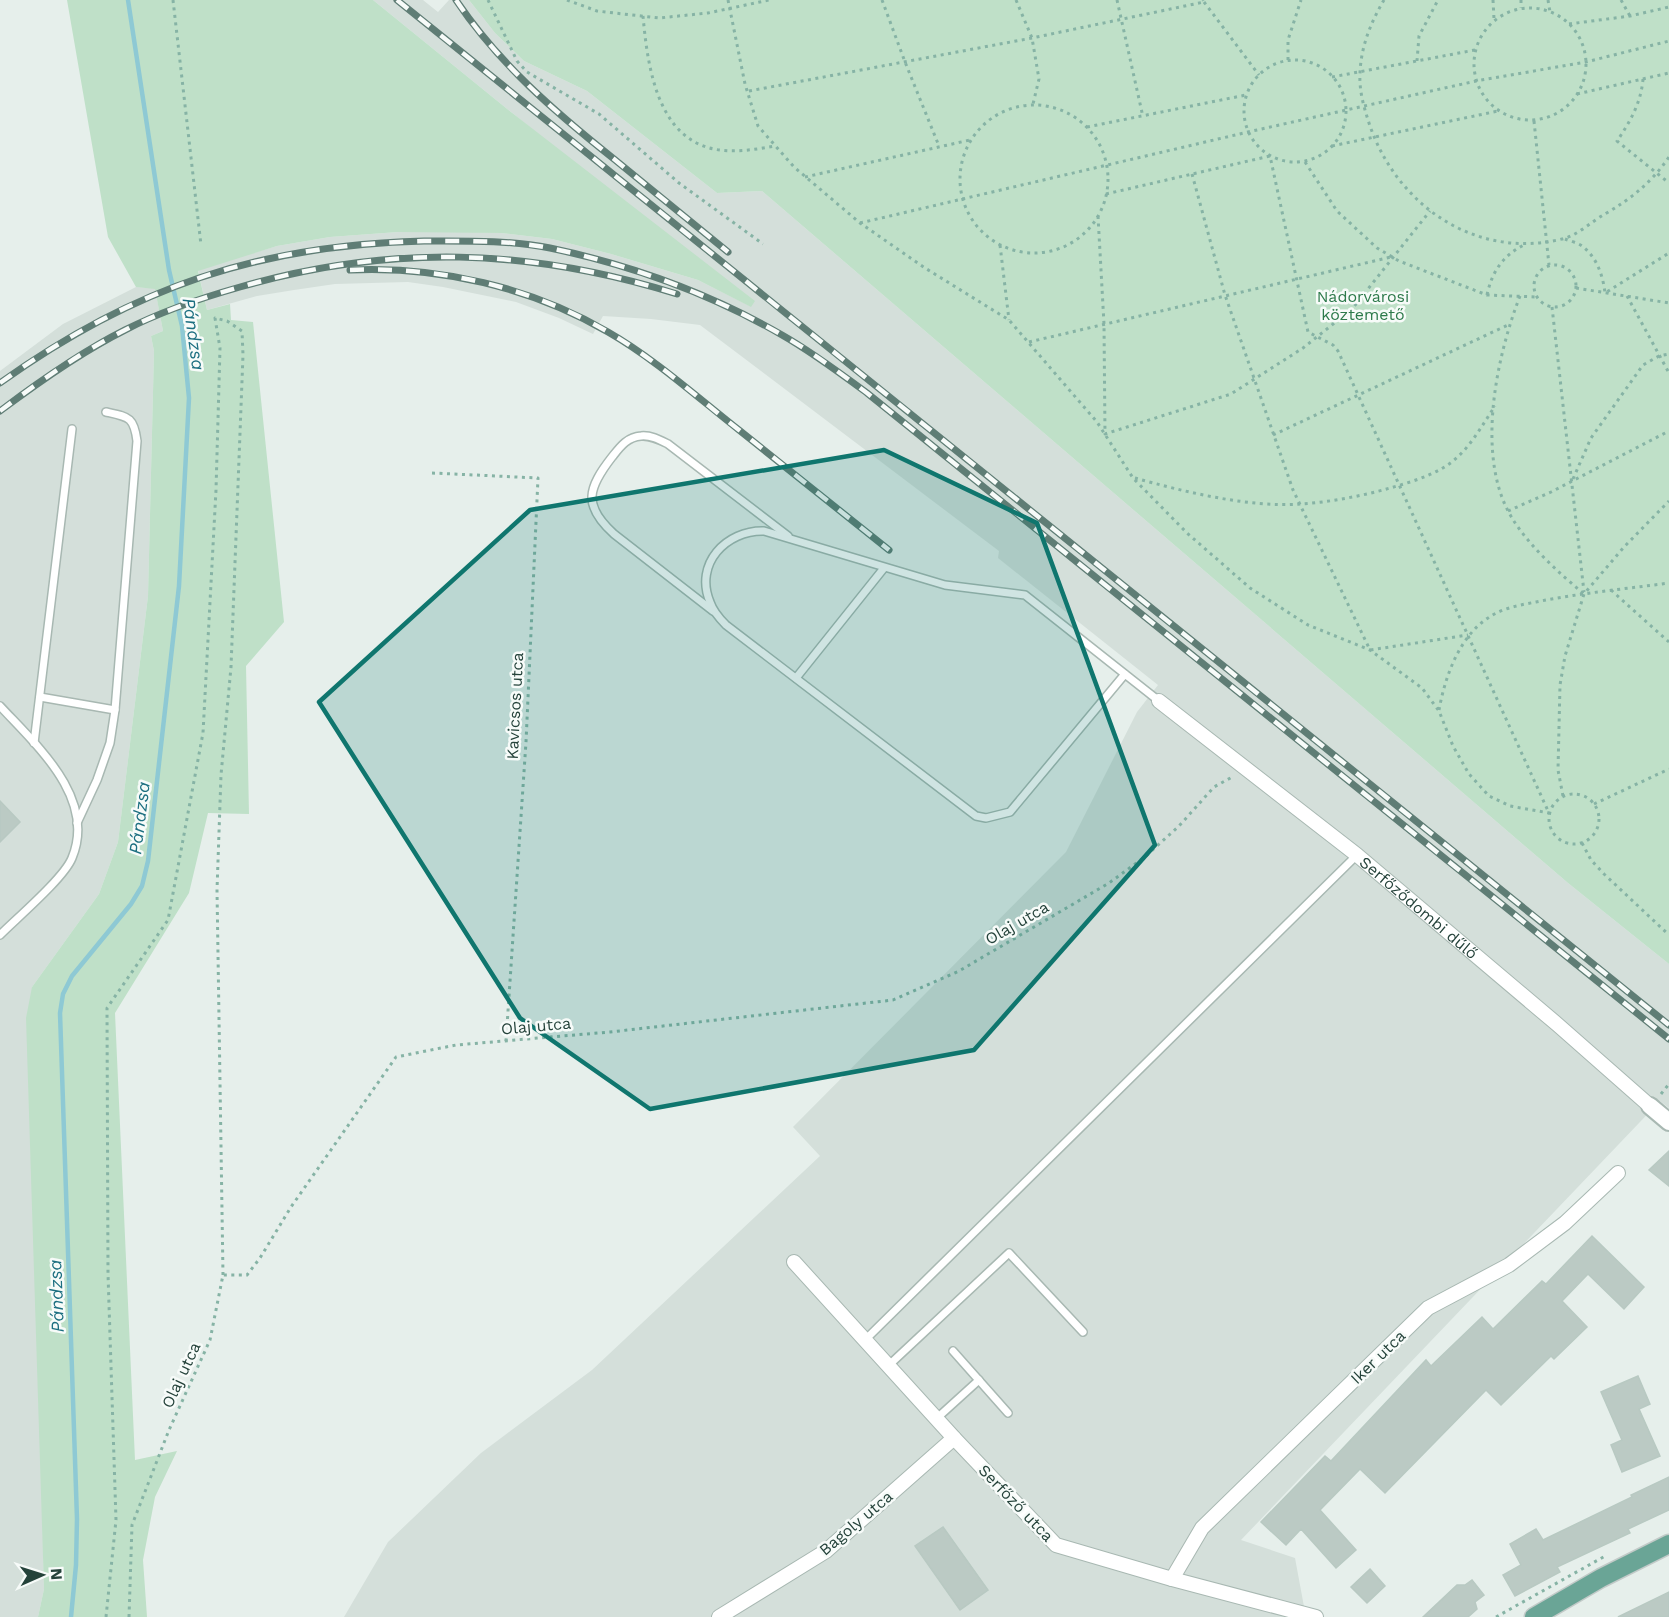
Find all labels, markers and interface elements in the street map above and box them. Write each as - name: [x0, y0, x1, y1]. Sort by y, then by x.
- park label: Nádorvárosi köztemető: [1317, 287, 1409, 324]
- water label: Pándzsa: [179, 296, 209, 372]
- street label: Kavicsos utca: [503, 652, 527, 760]
- water label: Pándzsa: [124, 781, 154, 855]
- street label: Serfőződombi dűlő: [1356, 852, 1482, 963]
- street label: Olaj utca: [982, 897, 1052, 949]
- street label: Olaj utca: [500, 1013, 572, 1039]
- water label: Pándzsa: [44, 1259, 68, 1333]
- street label: Iker utca: [1347, 1326, 1409, 1388]
- street label: Olaj utca: [158, 1339, 204, 1411]
- street label: Serfőző utca: [975, 1461, 1057, 1545]
- street label: Bagoly utca: [815, 1487, 897, 1559]
- north arrow: [12, 1545, 72, 1605]
- text: N: [47, 1568, 66, 1581]

